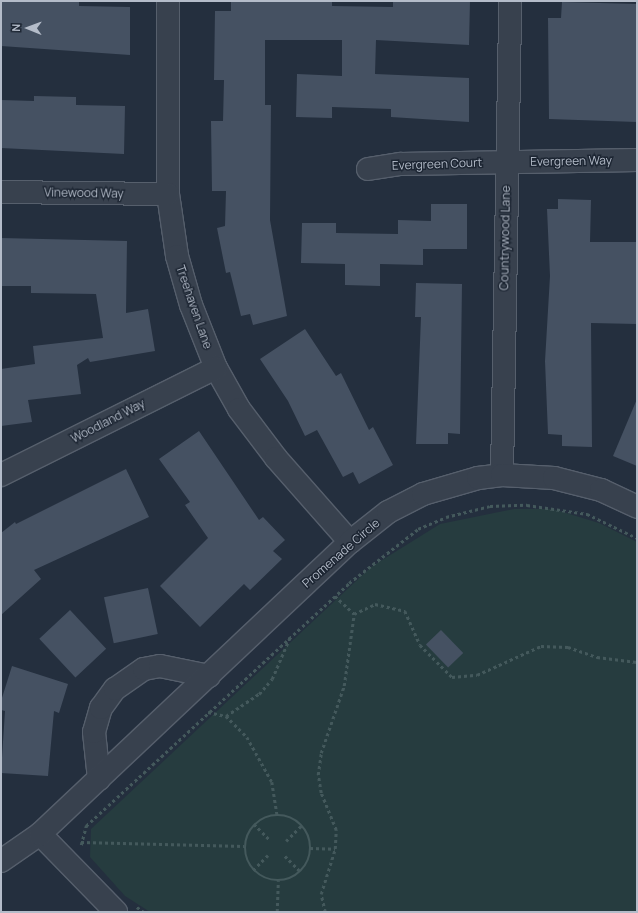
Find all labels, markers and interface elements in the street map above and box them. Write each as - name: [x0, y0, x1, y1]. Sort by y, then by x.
- north arrow: [8, 8, 48, 48]
- text: N: [8, 24, 23, 32]
- street label: Evergreen Way: [530, 153, 612, 169]
- street label: Evergreen Court: [392, 155, 482, 173]
- street label: Vinewood Way: [44, 185, 124, 201]
- street label: Countrywood Lane: [497, 185, 513, 291]
- street label: Treehaven Lane: [173, 263, 215, 351]
- street label: Woodland Way: [69, 396, 147, 446]
- street label: Promenade Circle: [299, 516, 383, 590]

